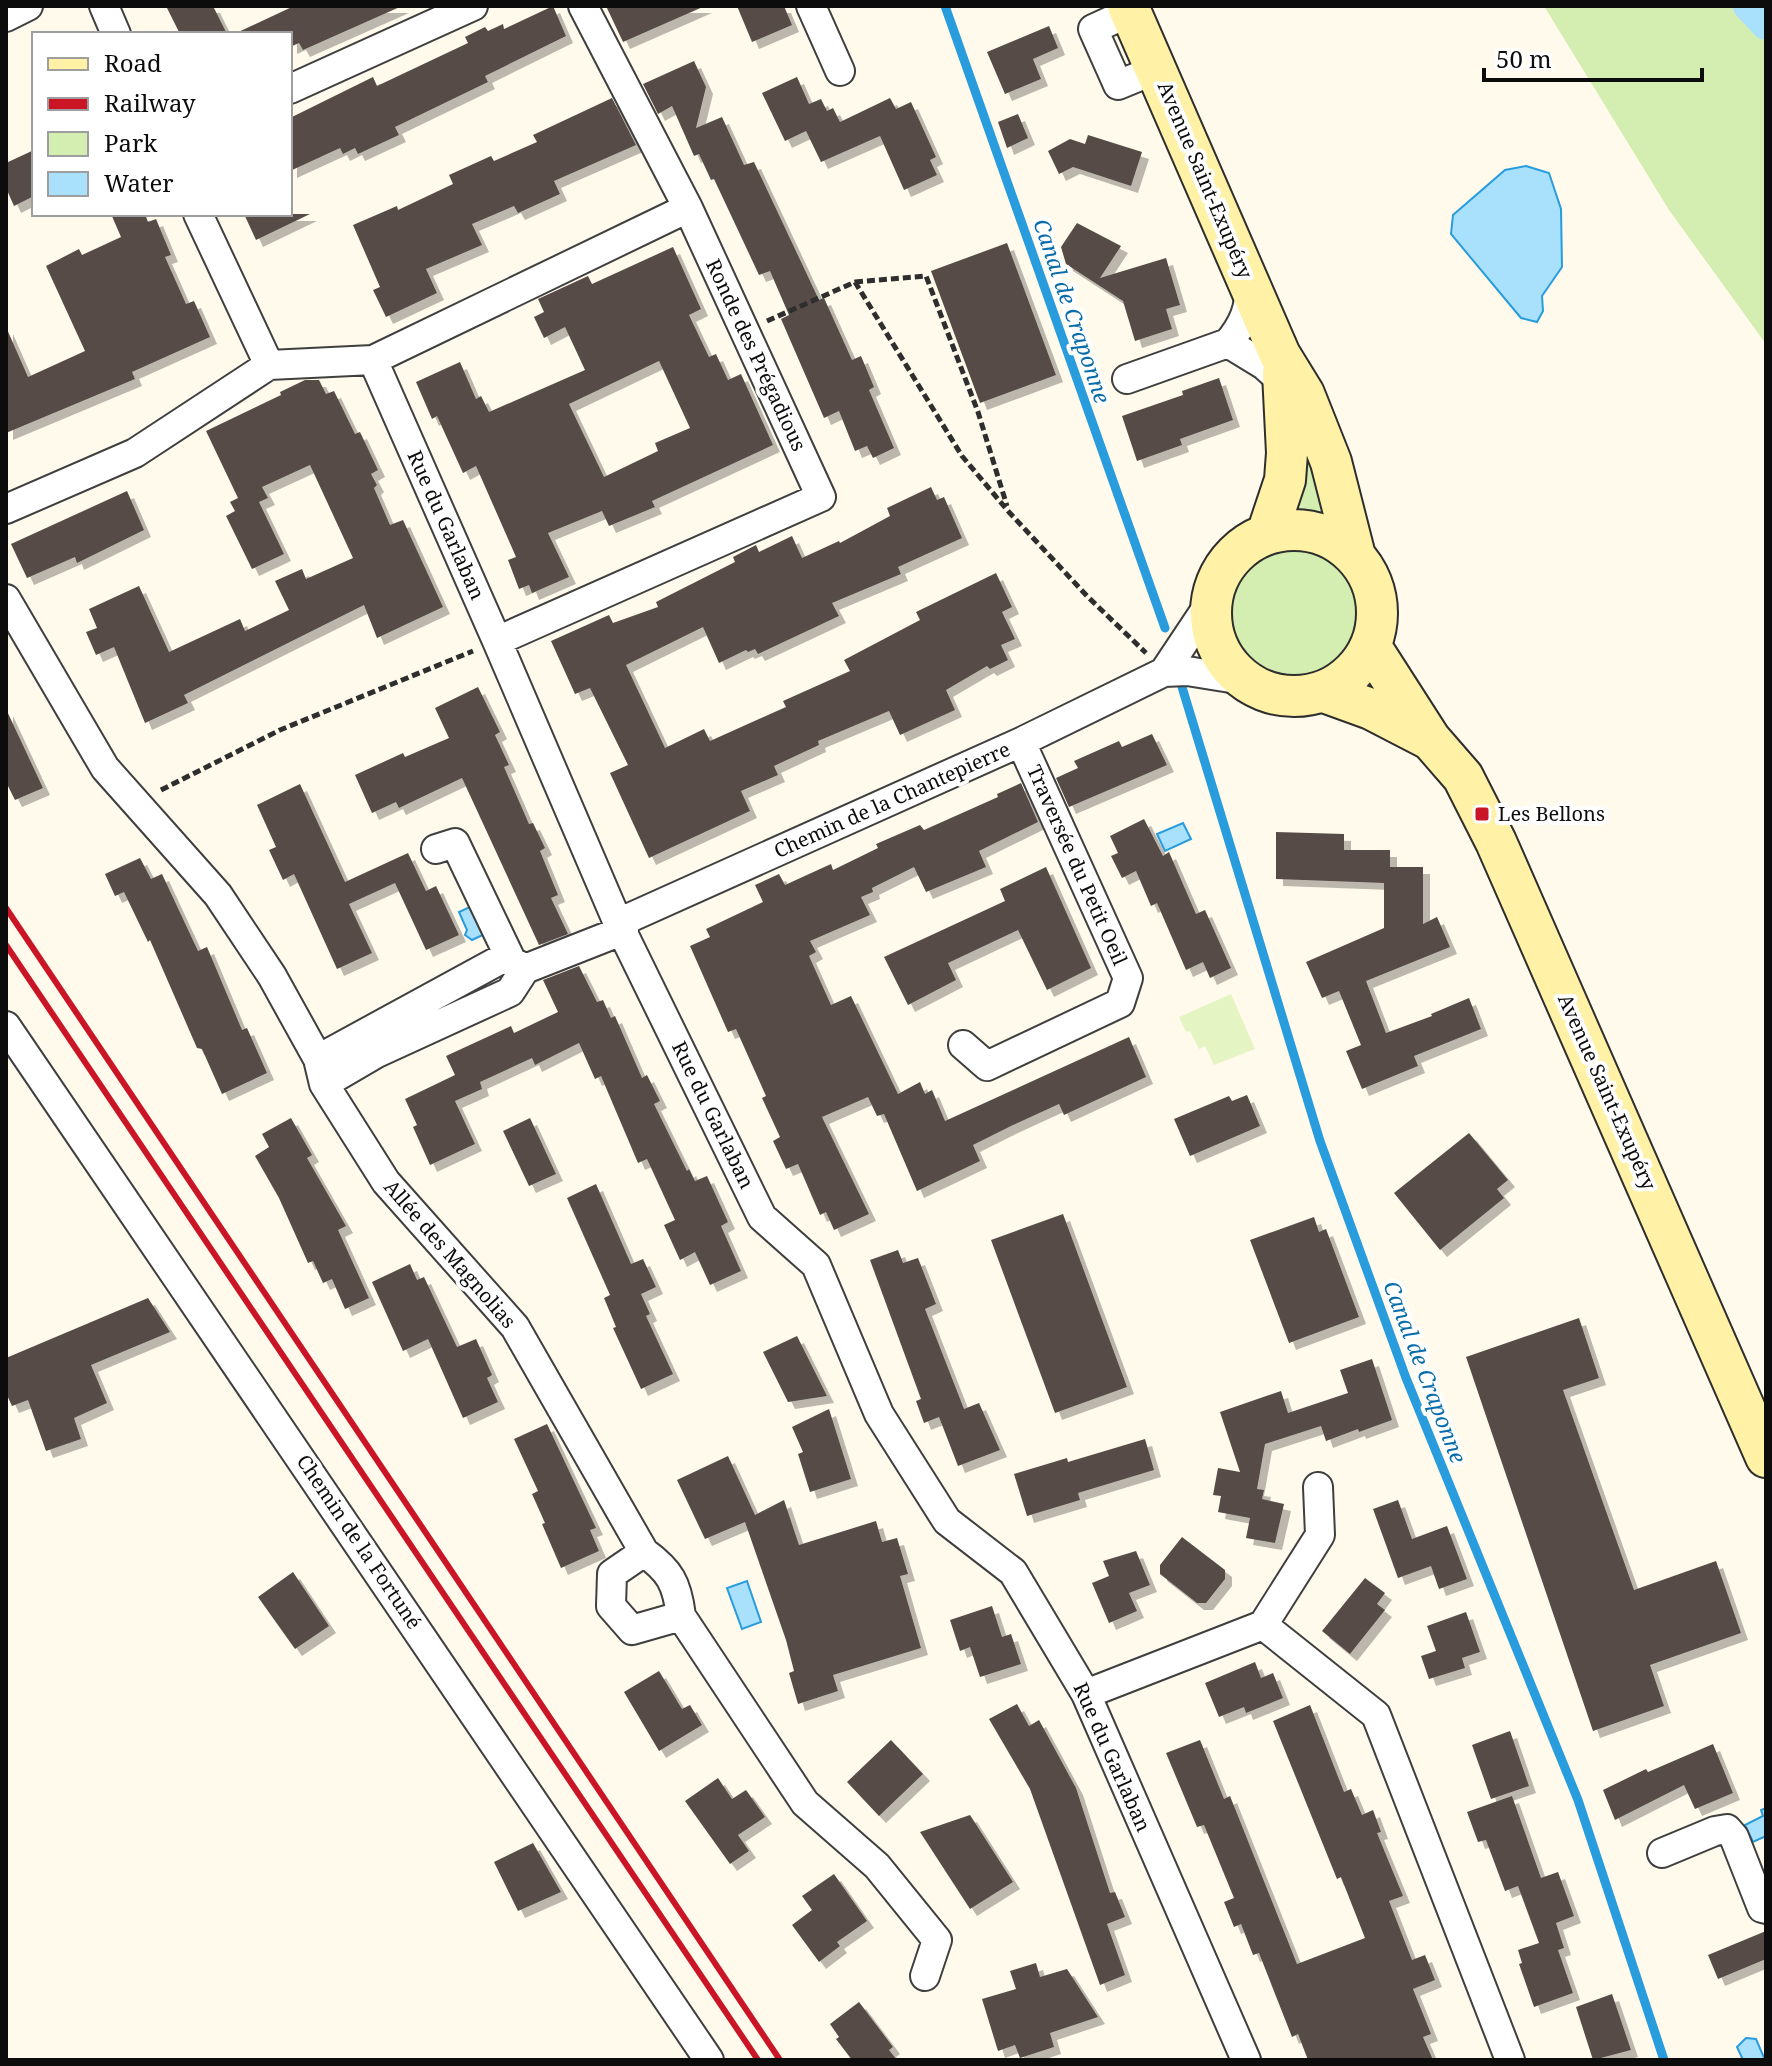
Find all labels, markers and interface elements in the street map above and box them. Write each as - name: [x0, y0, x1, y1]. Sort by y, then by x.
- legend: [32, 32, 292, 216]
- scale bar: [1484, 32, 1702, 82]
- text: 50 m: [1496, 42, 1552, 75]
- text: Road: [104, 46, 162, 79]
- street label: Avenue Saint-Exupéry: [1152, 77, 1260, 283]
- text: Railway: [104, 86, 196, 119]
- text: Park: [104, 126, 158, 159]
- text: Water: [104, 166, 174, 199]
- water label: Canal de Craponne: [1027, 215, 1119, 407]
- street label: Ronde des Prégadious: [700, 254, 813, 455]
- street label: Rue du Garlaban: [401, 446, 492, 604]
- street label: Chemin de la Chantepierre: [769, 735, 1014, 864]
- street label: Traversée du Petit Oeil: [1021, 760, 1134, 969]
- place label: Les Bellons: [1498, 800, 1605, 827]
- marker: Les Bellons: [1473, 805, 1491, 823]
- street label: Avenue Saint-Exupéry: [1552, 990, 1663, 1195]
- street label: Rue du Garlaban: [666, 1037, 761, 1193]
- street label: Allée des Magnolias: [378, 1174, 522, 1334]
- water label: Canal de Craponne: [1377, 1276, 1475, 1467]
- street label: Chemin de la Fortuné: [291, 1449, 428, 1634]
- street label: Rue du Garlaban: [1067, 1678, 1158, 1836]

